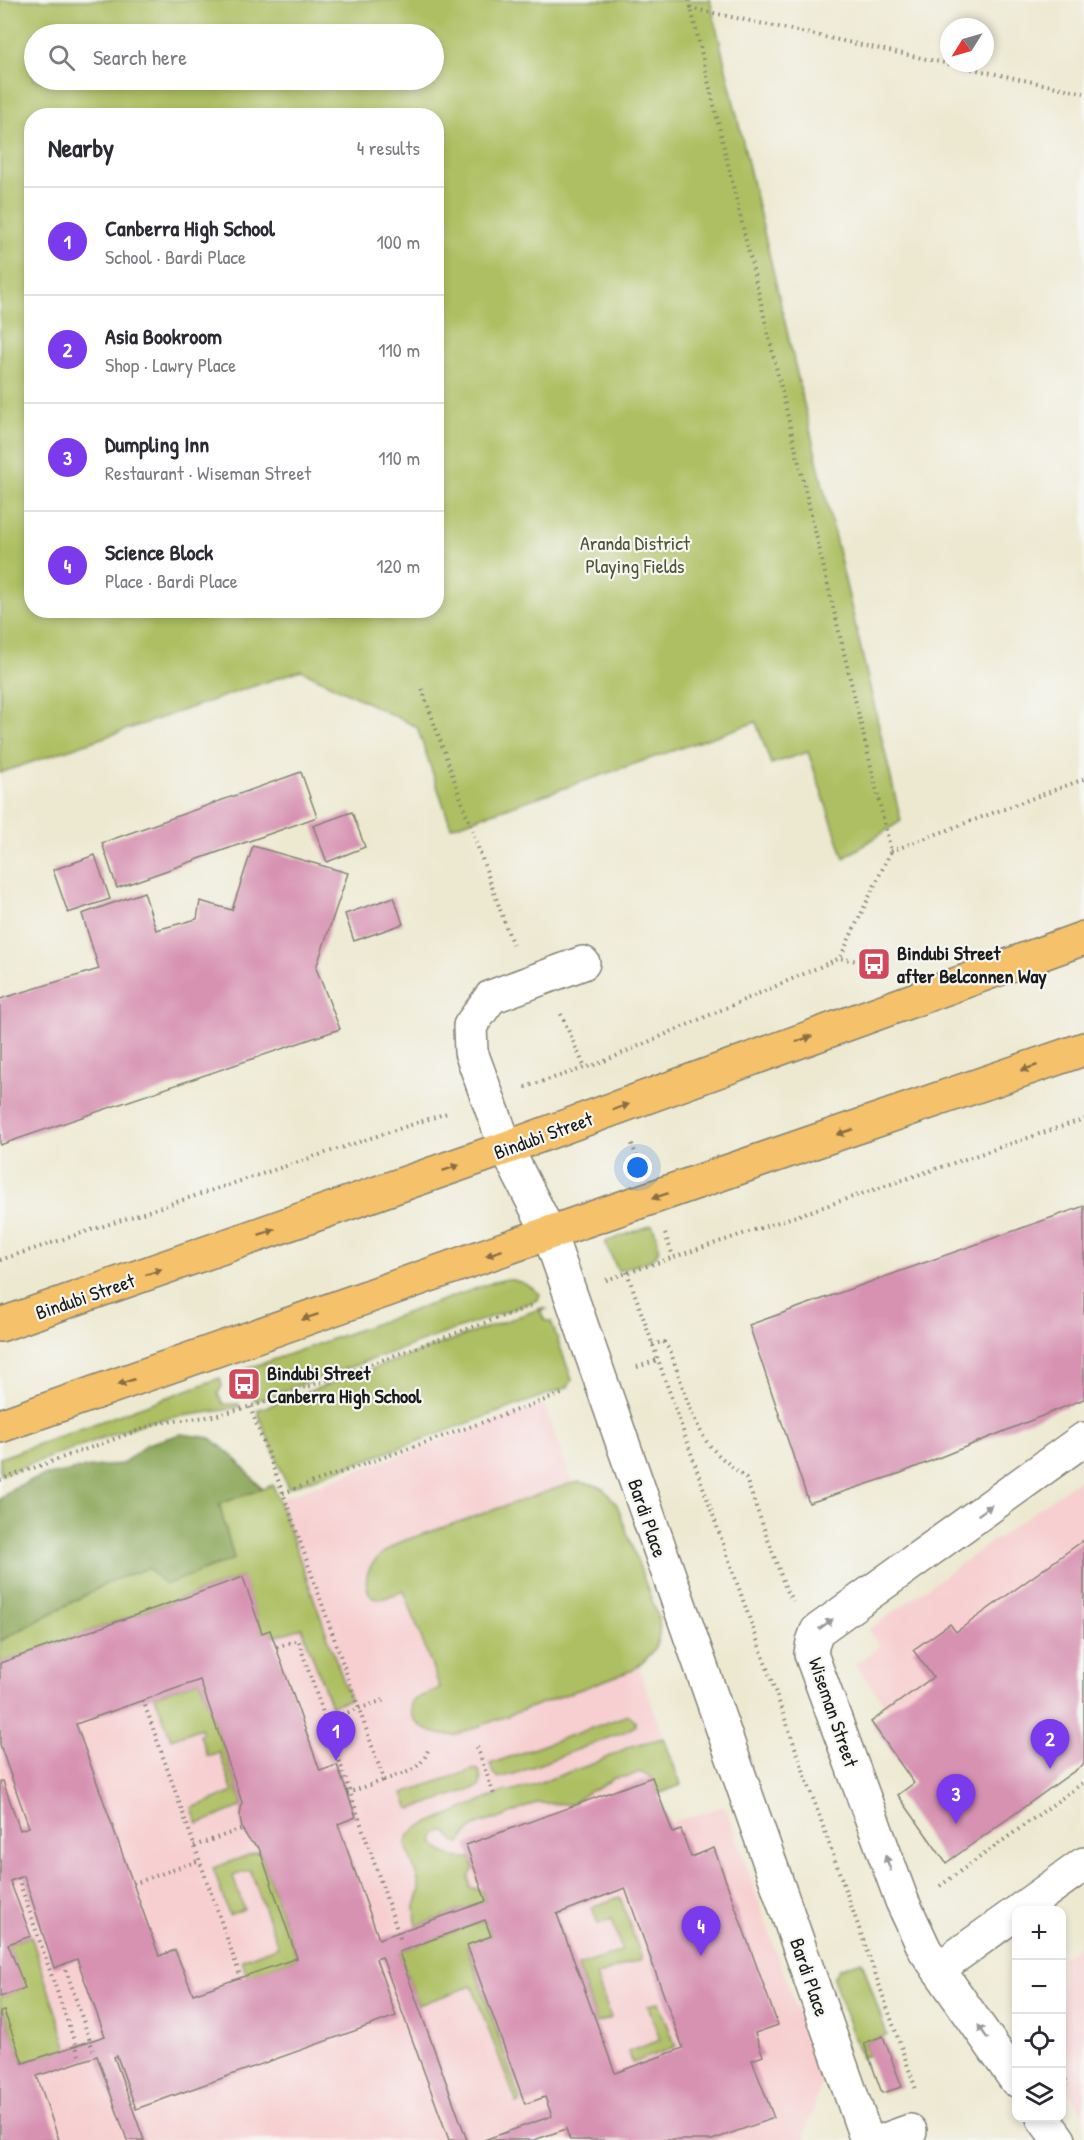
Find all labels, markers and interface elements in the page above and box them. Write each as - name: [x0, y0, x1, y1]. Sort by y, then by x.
- north arrow: [940, 18, 994, 72]
- search box: [24, 24, 444, 90]
- icon: search: [45, 41, 78, 74]
- text: Search here: [93, 42, 187, 72]
- text: Nearby: [48, 130, 114, 165]
- text: 4 results: [357, 134, 420, 161]
- text: Canberra High School: [105, 213, 275, 243]
- text: 1: [64, 228, 71, 255]
- text: 100 m: [377, 228, 420, 255]
- text: School · Bardi Place: [105, 243, 246, 270]
- text: Asia Bookroom: [105, 321, 222, 351]
- text: 2: [63, 336, 72, 363]
- text: 110 m: [378, 336, 420, 363]
- text: Shop · Lawry Place: [105, 351, 236, 378]
- text: Dumpling Inn: [105, 429, 209, 459]
- text: 3: [63, 444, 72, 471]
- text: 110 m: [378, 444, 420, 471]
- text: Restaurant · Wiseman Street: [105, 459, 311, 486]
- park label: Aranda District Playing Fields: [580, 529, 691, 579]
- text: Science Block: [105, 537, 213, 567]
- text: 4: [64, 552, 71, 579]
- text: 120 m: [376, 552, 420, 579]
- text: Place · Bardi Place: [105, 567, 238, 594]
- place label: Bindubi Street after Belconnen Way: [897, 939, 1047, 990]
- bus stop icon: Bindubi Street after Belconnen Way: [856, 946, 892, 982]
- one-way arrow: [795, 1034, 813, 1044]
- one-way arrow: [1020, 1064, 1038, 1074]
- one-way arrow: [612, 1101, 630, 1111]
- street label: Bindubi Street: [490, 1104, 597, 1165]
- one-way arrow: [835, 1128, 853, 1138]
- your location: [623, 1153, 652, 1182]
- one-way arrow: [442, 1162, 460, 1172]
- one-way arrow: [651, 1192, 669, 1201]
- one-way arrow: [258, 1227, 276, 1237]
- one-way arrow: [485, 1248, 503, 1258]
- street label: Bindubi Street: [32, 1266, 139, 1326]
- one-way arrow: [145, 1266, 163, 1276]
- one-way arrow: [301, 1313, 319, 1323]
- place label: Bindubi Street Canberra High School: [267, 1359, 422, 1410]
- bus stop icon: Bindubi Street Canberra High School: [226, 1366, 262, 1402]
- one-way arrow: [117, 1377, 135, 1387]
- street label: Bardi Place: [622, 1475, 674, 1561]
- one-way arrow: [977, 1505, 992, 1517]
- one-way arrow: [818, 1618, 834, 1630]
- street label: Wiseman Street: [803, 1654, 866, 1771]
- pin: 1: [316, 1712, 356, 1761]
- pin: 2: [1030, 1720, 1070, 1769]
- pin: 3: [936, 1774, 976, 1824]
- one-way arrow: [883, 1854, 892, 1872]
- pin: 4: [682, 1906, 720, 1956]
- map controls: [1012, 1906, 1066, 2122]
- button: +: [1012, 1906, 1066, 1960]
- street label: Bardi Place: [784, 1934, 836, 2020]
- button: −: [1012, 1960, 1066, 2014]
- button: locate: [1012, 2014, 1066, 2068]
- one-way arrow: [978, 2024, 989, 2040]
- button: layers: [1012, 2068, 1066, 2122]

